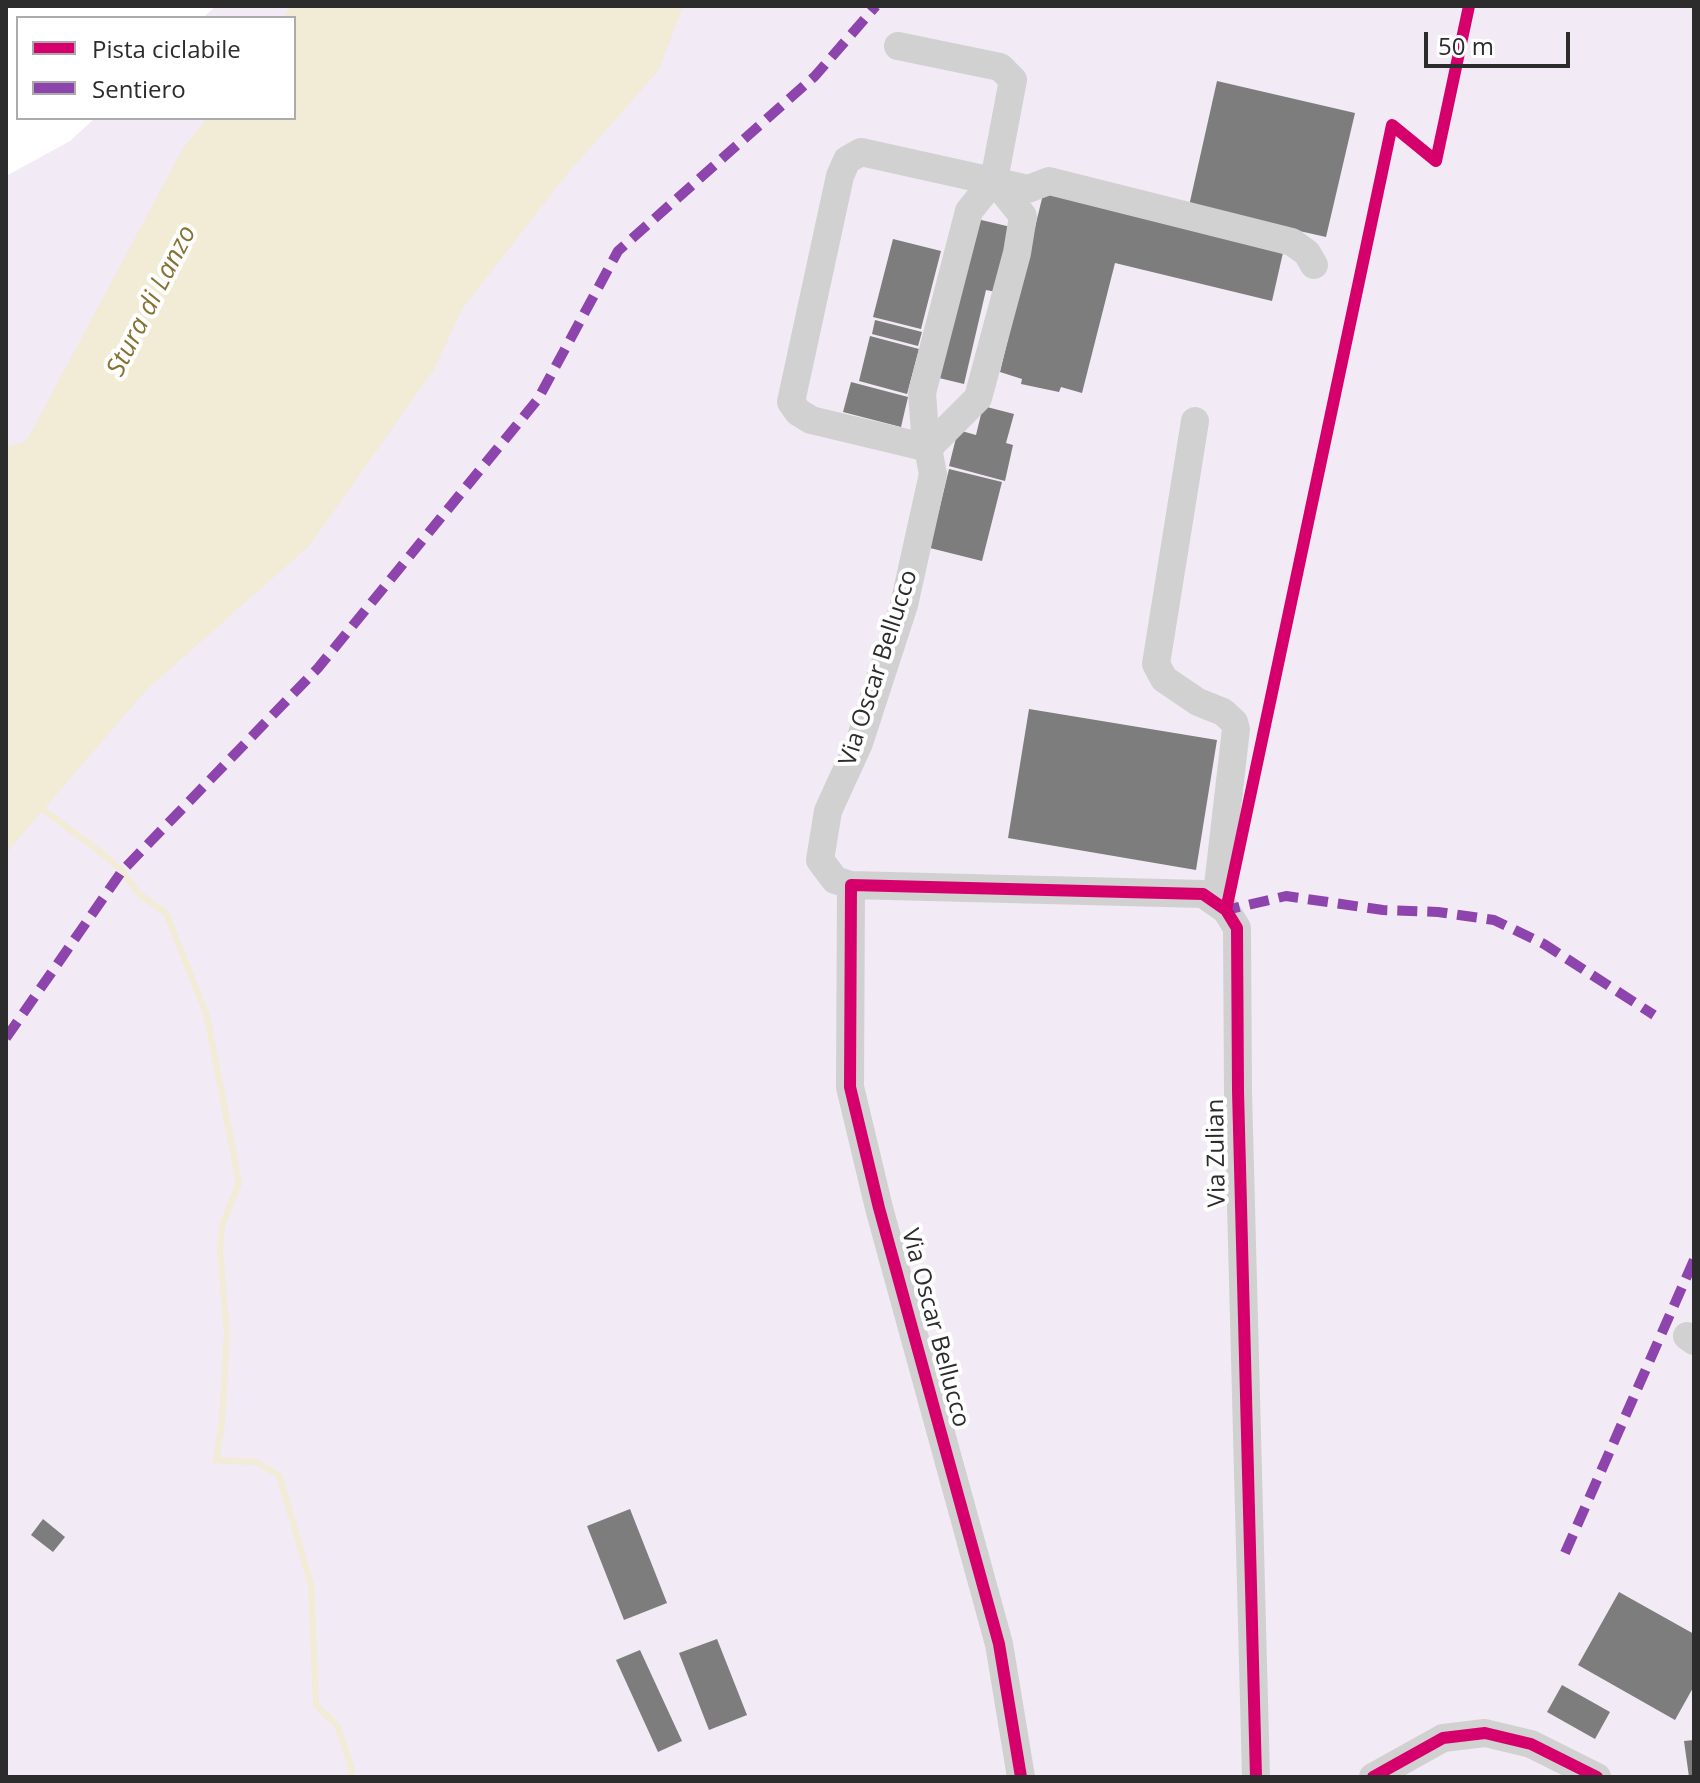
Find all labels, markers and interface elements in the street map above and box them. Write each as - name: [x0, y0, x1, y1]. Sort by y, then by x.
- legend: [16, 16, 296, 120]
- scale bar: [1428, 16, 1574, 66]
- text: 50 m: [1438, 29, 1494, 62]
- text: Pista ciclabile: [92, 32, 241, 65]
- text: Sentiero: [92, 72, 186, 105]
- water label: Stura di Lanzo: [101, 220, 203, 382]
- street label: Via Oscar Bellucco: [834, 566, 924, 770]
- street label: Via Zulian: [1202, 1098, 1232, 1208]
- street label: Via Oscar Bellucco: [895, 1226, 975, 1430]

